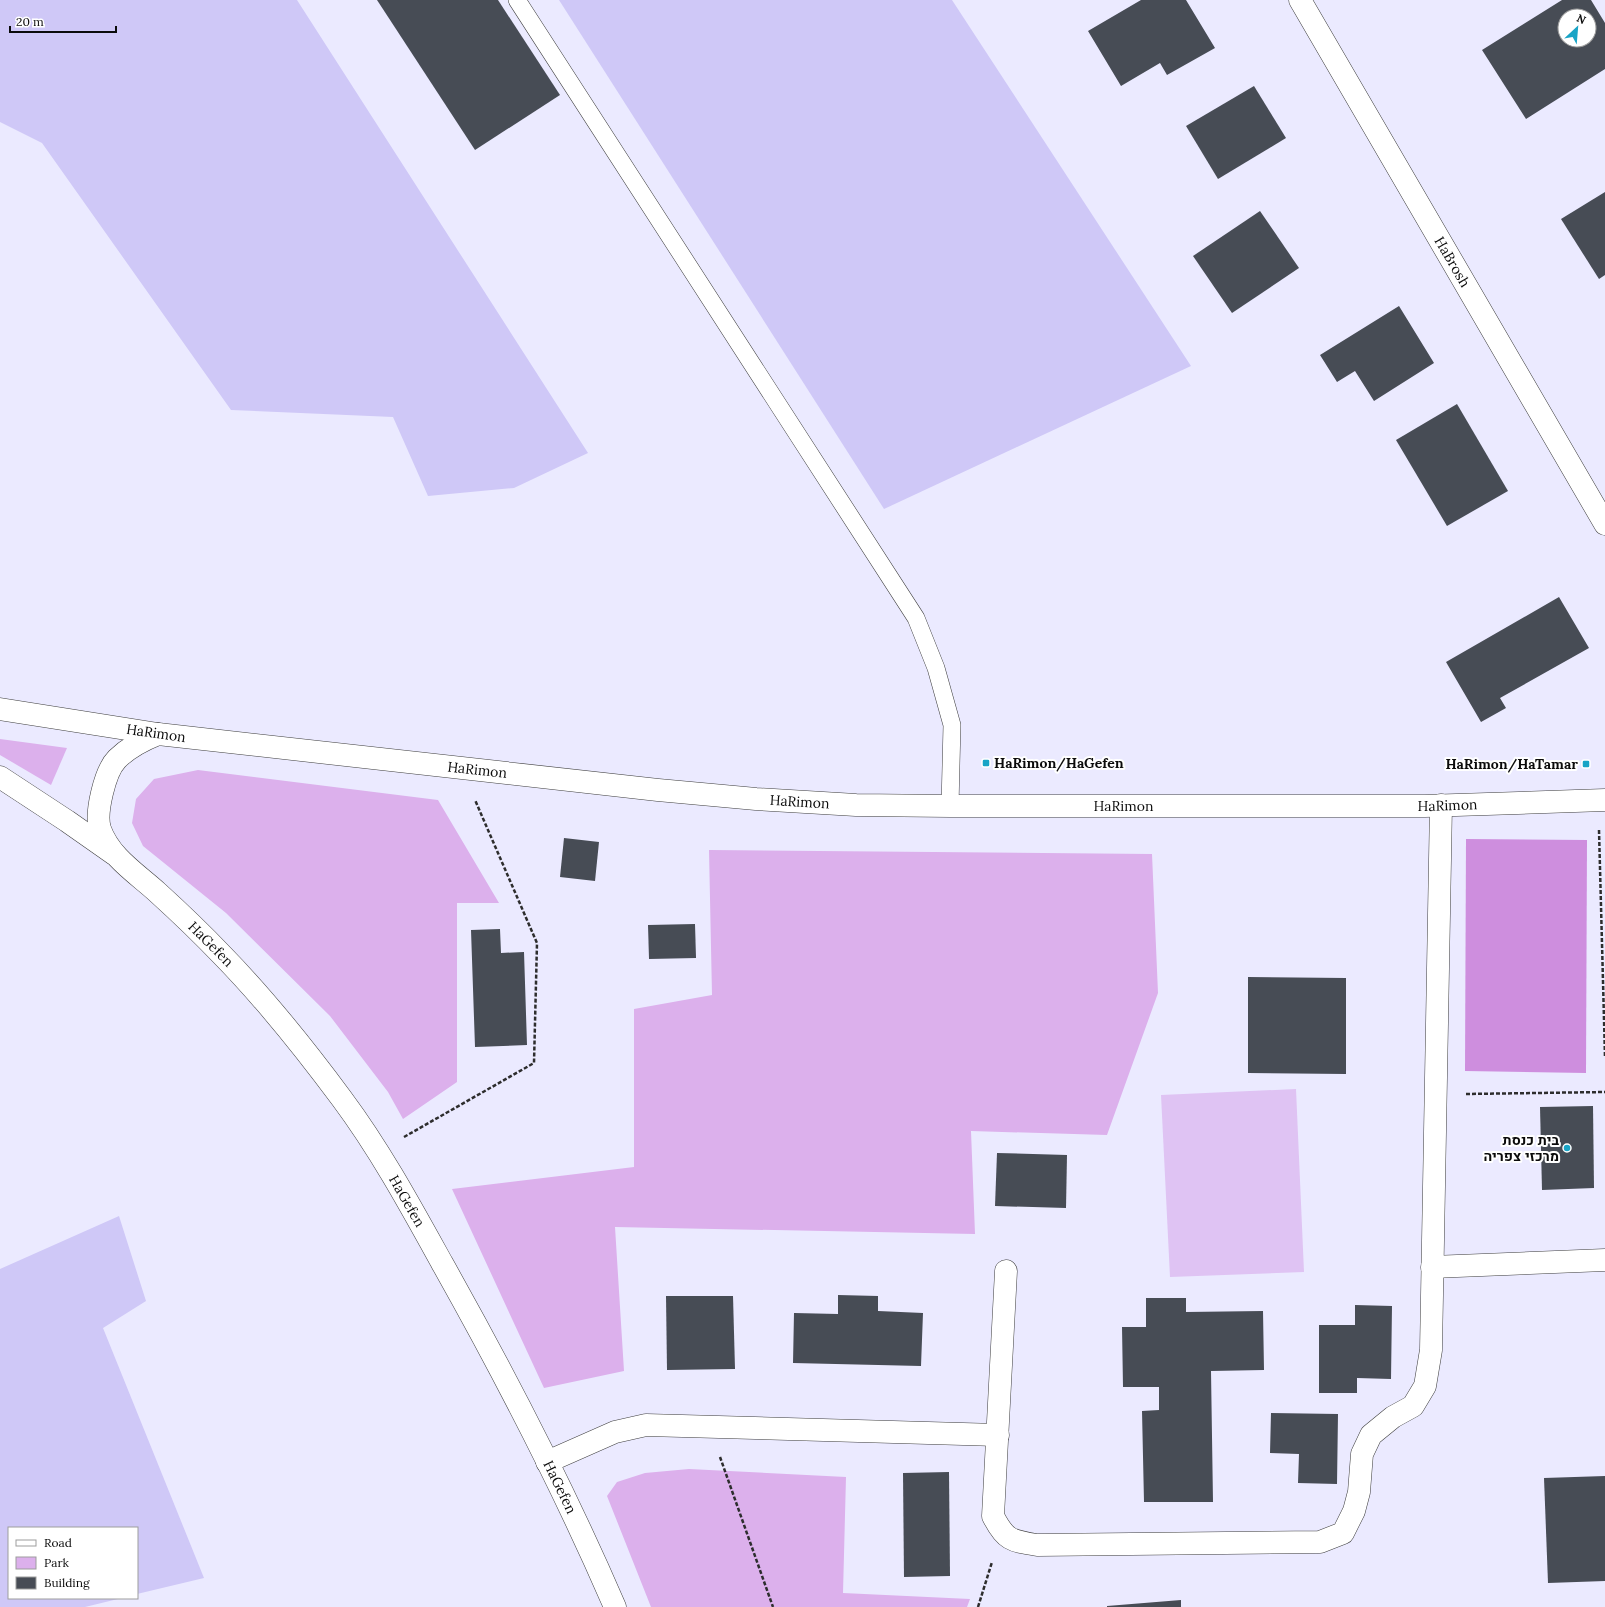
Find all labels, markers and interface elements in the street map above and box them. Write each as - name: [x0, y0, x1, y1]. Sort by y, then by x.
- scale bar: [10, 8, 116, 34]
- north arrow: [1557, 8, 1597, 48]
- text: N: [1574, 11, 1589, 27]
- text: 20 m: [16, 14, 44, 29]
- street label: HaBrosh: [1431, 233, 1474, 290]
- street label: HaRimon: [125, 720, 187, 746]
- place label: HaRimon/HaGefen: [994, 754, 1124, 772]
- place label: HaRimon/HaTamar: [1445, 755, 1578, 773]
- street label: HaRimon: [446, 757, 509, 782]
- marker: HaRimon/HaGefen: [981, 758, 991, 768]
- marker: HaRimon/HaTamar: [1581, 759, 1591, 769]
- street label: HaRimon: [769, 791, 831, 812]
- street label: HaRimon: [1418, 795, 1478, 815]
- street label: HaRimon: [1094, 797, 1154, 815]
- street label: HaGefen: [185, 918, 238, 971]
- place label: בית כנסת מרכזי צפריה: [1483, 1131, 1559, 1165]
- marker: בית כנסת מרכזי צפריה: [1562, 1143, 1572, 1153]
- street label: HaGefen: [385, 1172, 429, 1231]
- street label: HaGefen: [539, 1457, 581, 1517]
- legend: [8, 1527, 138, 1599]
- text: Road: [44, 1535, 72, 1550]
- text: Park: [44, 1555, 70, 1570]
- text: Building: [44, 1575, 90, 1590]

